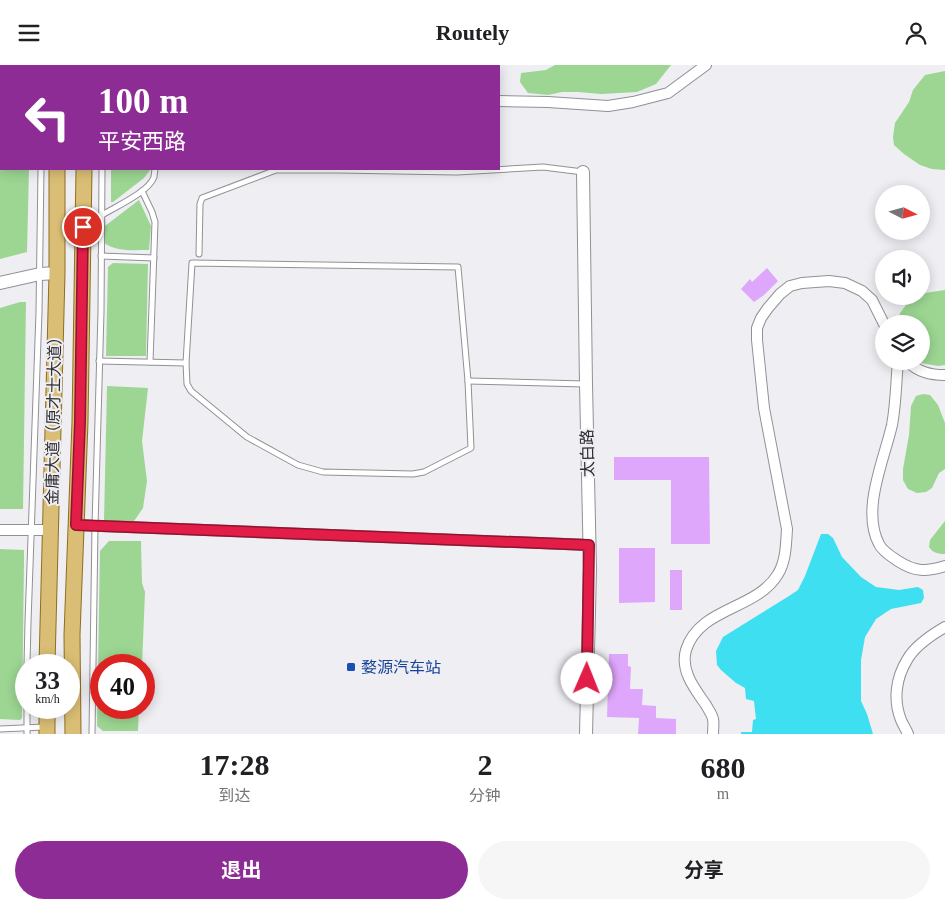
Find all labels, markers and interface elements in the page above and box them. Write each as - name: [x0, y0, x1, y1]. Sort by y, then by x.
- icon: menu: [15, 19, 43, 47]
- icon: person: [902, 19, 930, 47]
- text: Routely: [436, 20, 509, 45]
- text: 100 m: [98, 82, 188, 121]
- icon: left: [15, 85, 80, 150]
- text: 平安西路: [98, 129, 186, 154]
- north arrow: [875, 185, 930, 240]
- map controls: [875, 185, 930, 370]
- pin: [62, 206, 104, 248]
- icon: arrive: [69, 213, 97, 241]
- button: sound: [875, 250, 930, 305]
- button: layers: [875, 315, 930, 370]
- street label: 金庸大道（原才士大道）: [43, 329, 64, 505]
- street label: 太白路: [579, 429, 596, 477]
- position arrow: [560, 652, 612, 704]
- speed limit sign: 40: [90, 654, 155, 719]
- place label: 婺源汽车站: [361, 659, 441, 676]
- marker: 婺源汽车站: [345, 661, 357, 673]
- text: 33: [35, 667, 60, 694]
- text: km/h: [35, 692, 60, 706]
- text: 17:28: [199, 748, 269, 781]
- text: 2: [477, 748, 492, 781]
- text: 680: [700, 751, 745, 784]
- text: m: [717, 785, 729, 802]
- text: 到达: [218, 787, 250, 804]
- text: 分钟: [469, 787, 501, 804]
- button: 退出: [15, 841, 468, 899]
- button: 分享: [478, 841, 930, 899]

